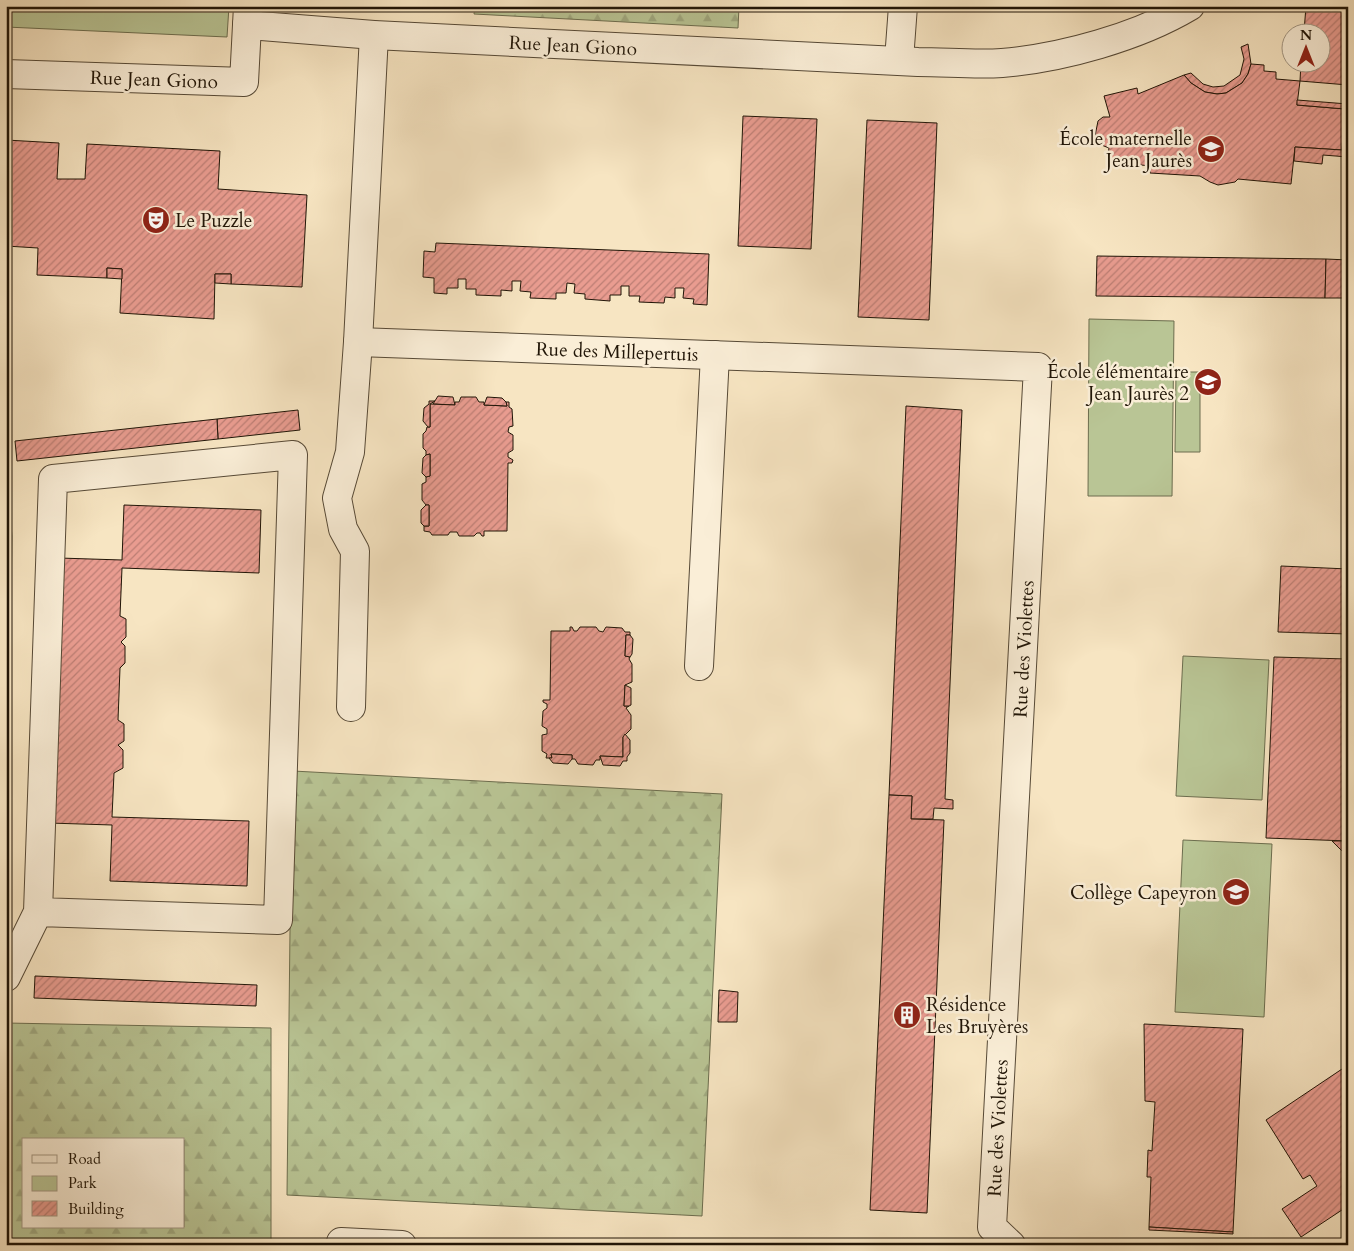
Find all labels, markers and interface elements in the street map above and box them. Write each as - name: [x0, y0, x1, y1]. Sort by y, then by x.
- north arrow: [1282, 22, 1332, 72]
- text: N: [1300, 26, 1312, 45]
- street label: Rue Jean Giono: [508, 30, 638, 62]
- street label: Rue Jean Giono: [89, 65, 218, 95]
- place label: École maternelle Jean Jaurès: [1059, 126, 1192, 174]
- school or university icon: École maternelle Jean Jaurès: [1196, 134, 1226, 164]
- theatre icon: Le Puzzle: [141, 205, 171, 235]
- place label: Le Puzzle: [175, 208, 252, 234]
- street label: Rue des Millepertuis: [535, 336, 699, 368]
- place label: École élémentaire Jean Jaurès 2: [1047, 359, 1189, 407]
- school or university icon: École élémentaire Jean Jaurès 2: [1193, 367, 1223, 397]
- street label: Rue des Violettes: [1007, 580, 1041, 718]
- school or university icon: Collège Capeyron: [1221, 877, 1251, 907]
- place label: Collège Capeyron: [1070, 880, 1217, 906]
- place label: Résidence Les Bruyères: [926, 992, 1028, 1040]
- building icon: Résidence Les Bruyères: [892, 1000, 922, 1030]
- street label: Rue des Violettes: [981, 1059, 1015, 1197]
- legend: [22, 1138, 185, 1228]
- text: Road: [68, 1149, 101, 1169]
- text: Park: [68, 1173, 97, 1193]
- text: Building: [68, 1199, 124, 1219]

